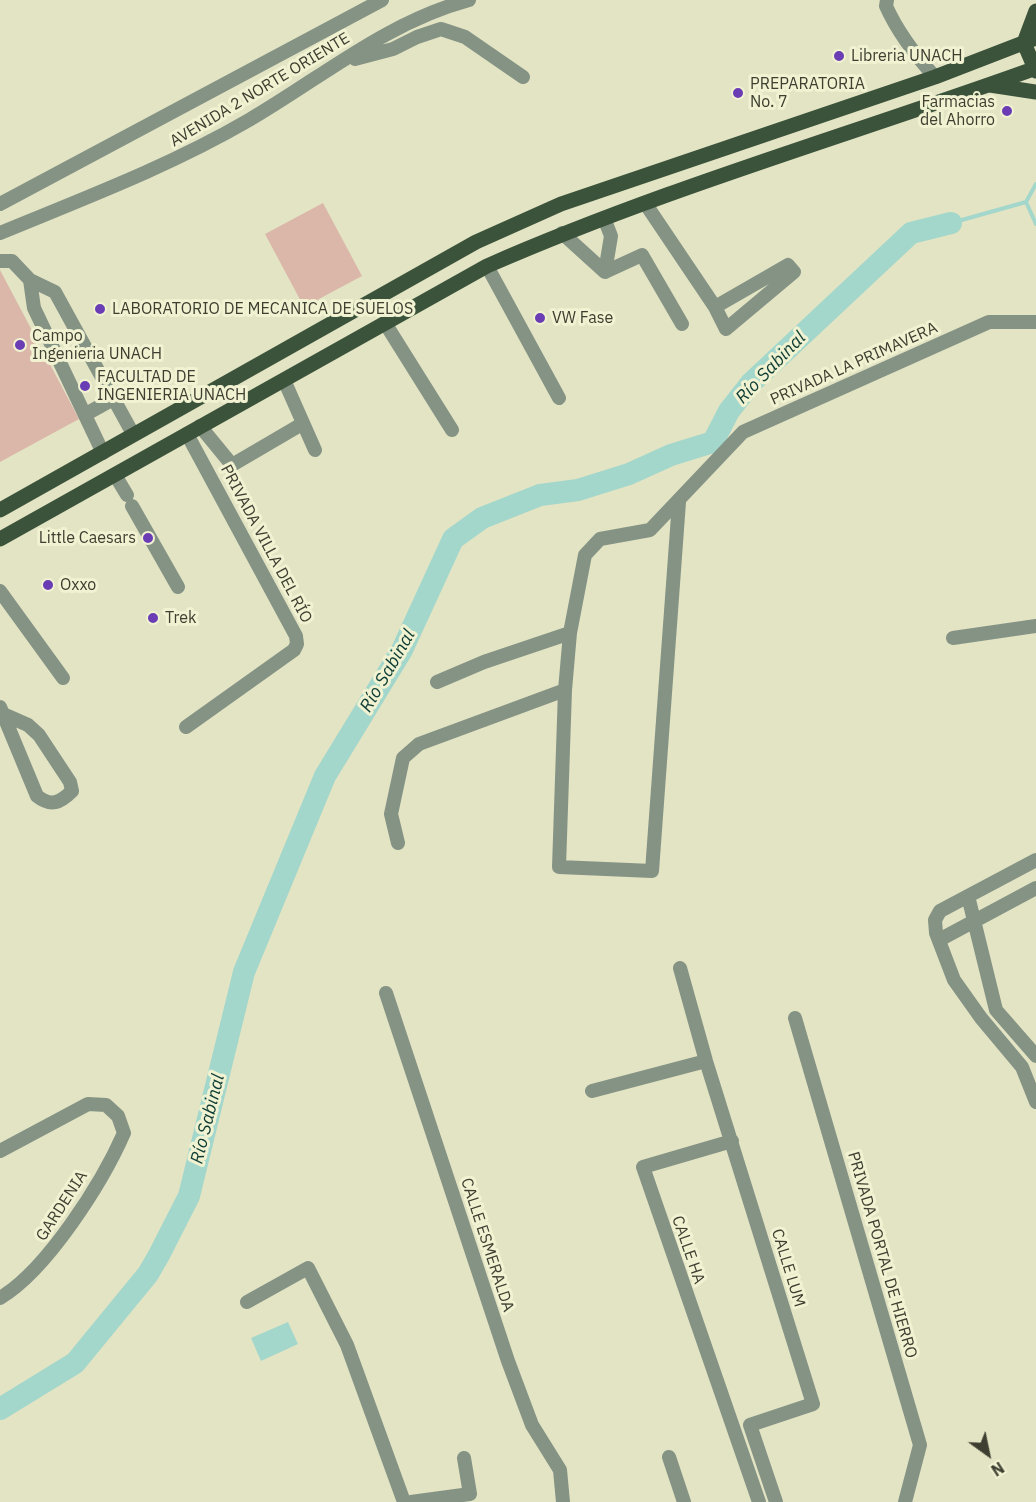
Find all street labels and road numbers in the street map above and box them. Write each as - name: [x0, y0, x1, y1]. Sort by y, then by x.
- street label: AVENIDA 2 NORTE ORIENTE: [167, 29, 353, 151]
- street label: PRIVADA LA PRIMAVERA: [767, 318, 941, 410]
- street label: PRIVADA VILLA DEL RÍO: [216, 462, 316, 626]
- street label: PRIVADA PORTAL DE HIERRO: [843, 1150, 921, 1360]
- street label: GARDENIA: [32, 1167, 92, 1245]
- street label: CALLE ESMERALDA: [456, 1176, 518, 1314]
- street label: CALLE HA: [667, 1213, 709, 1287]
- street label: CALLE LUM: [767, 1227, 809, 1309]

